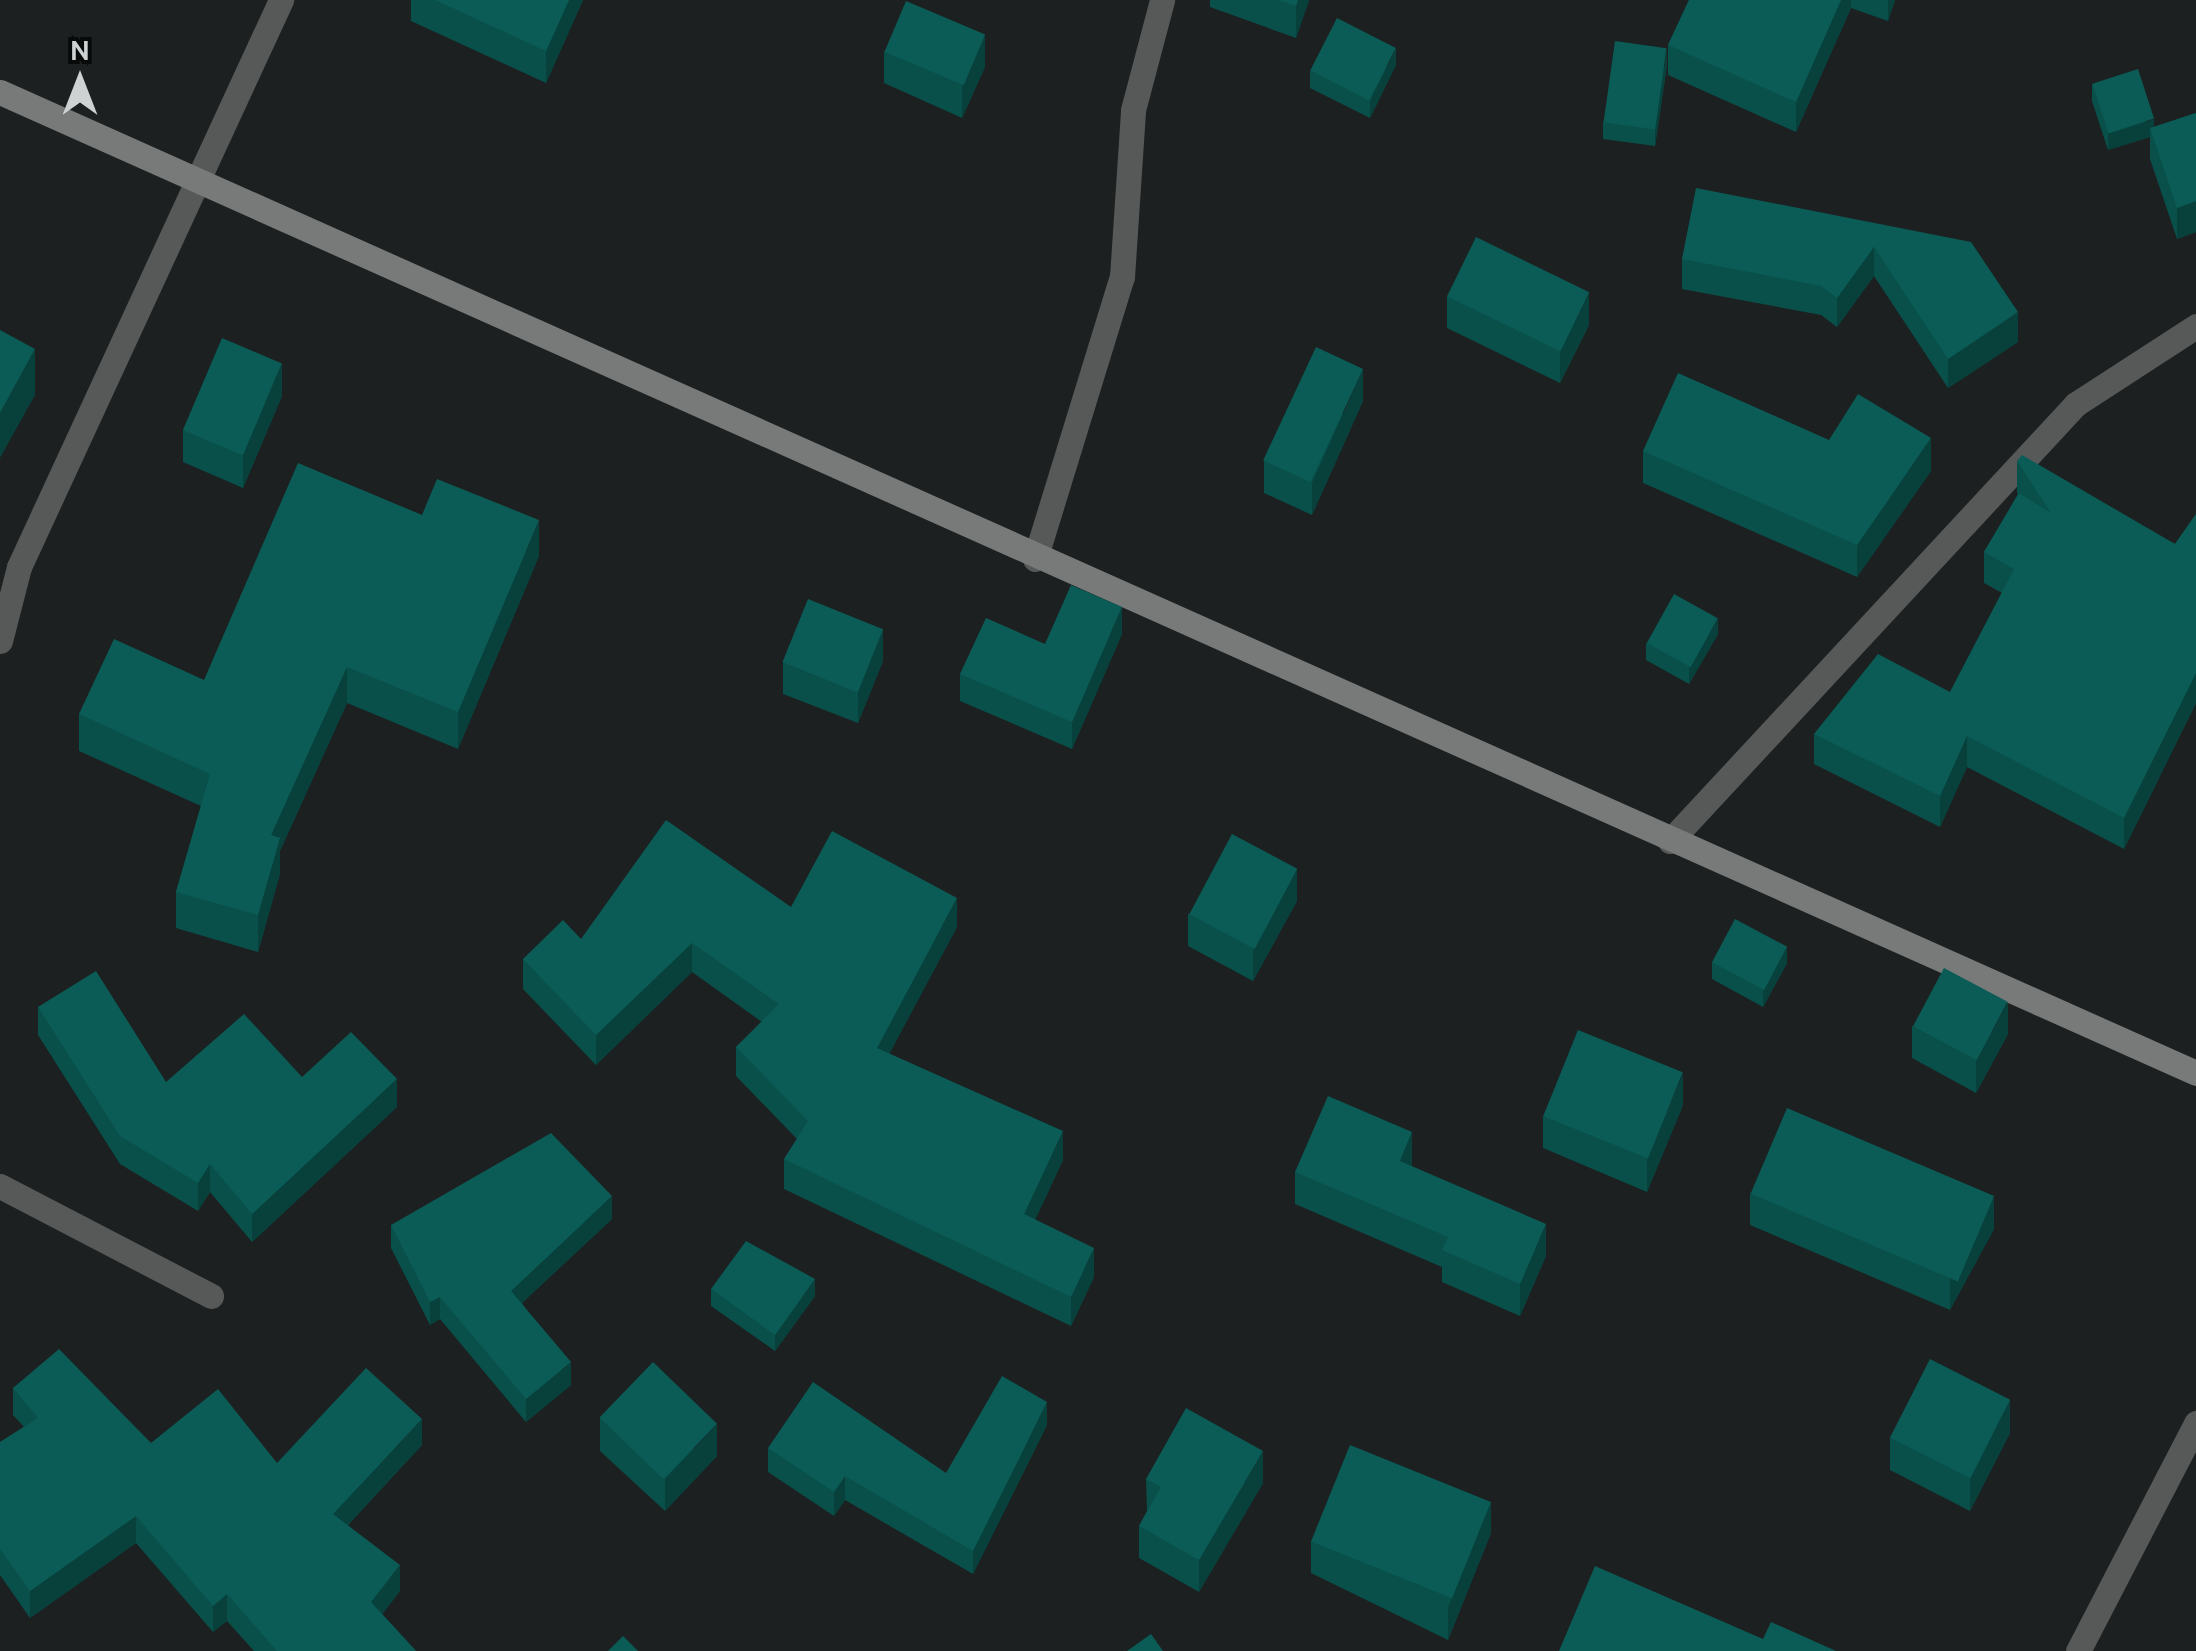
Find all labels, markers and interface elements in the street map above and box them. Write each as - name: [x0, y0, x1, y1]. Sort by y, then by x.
- north arrow: [30, 30, 130, 130]
- text: N: [70, 33, 90, 67]

